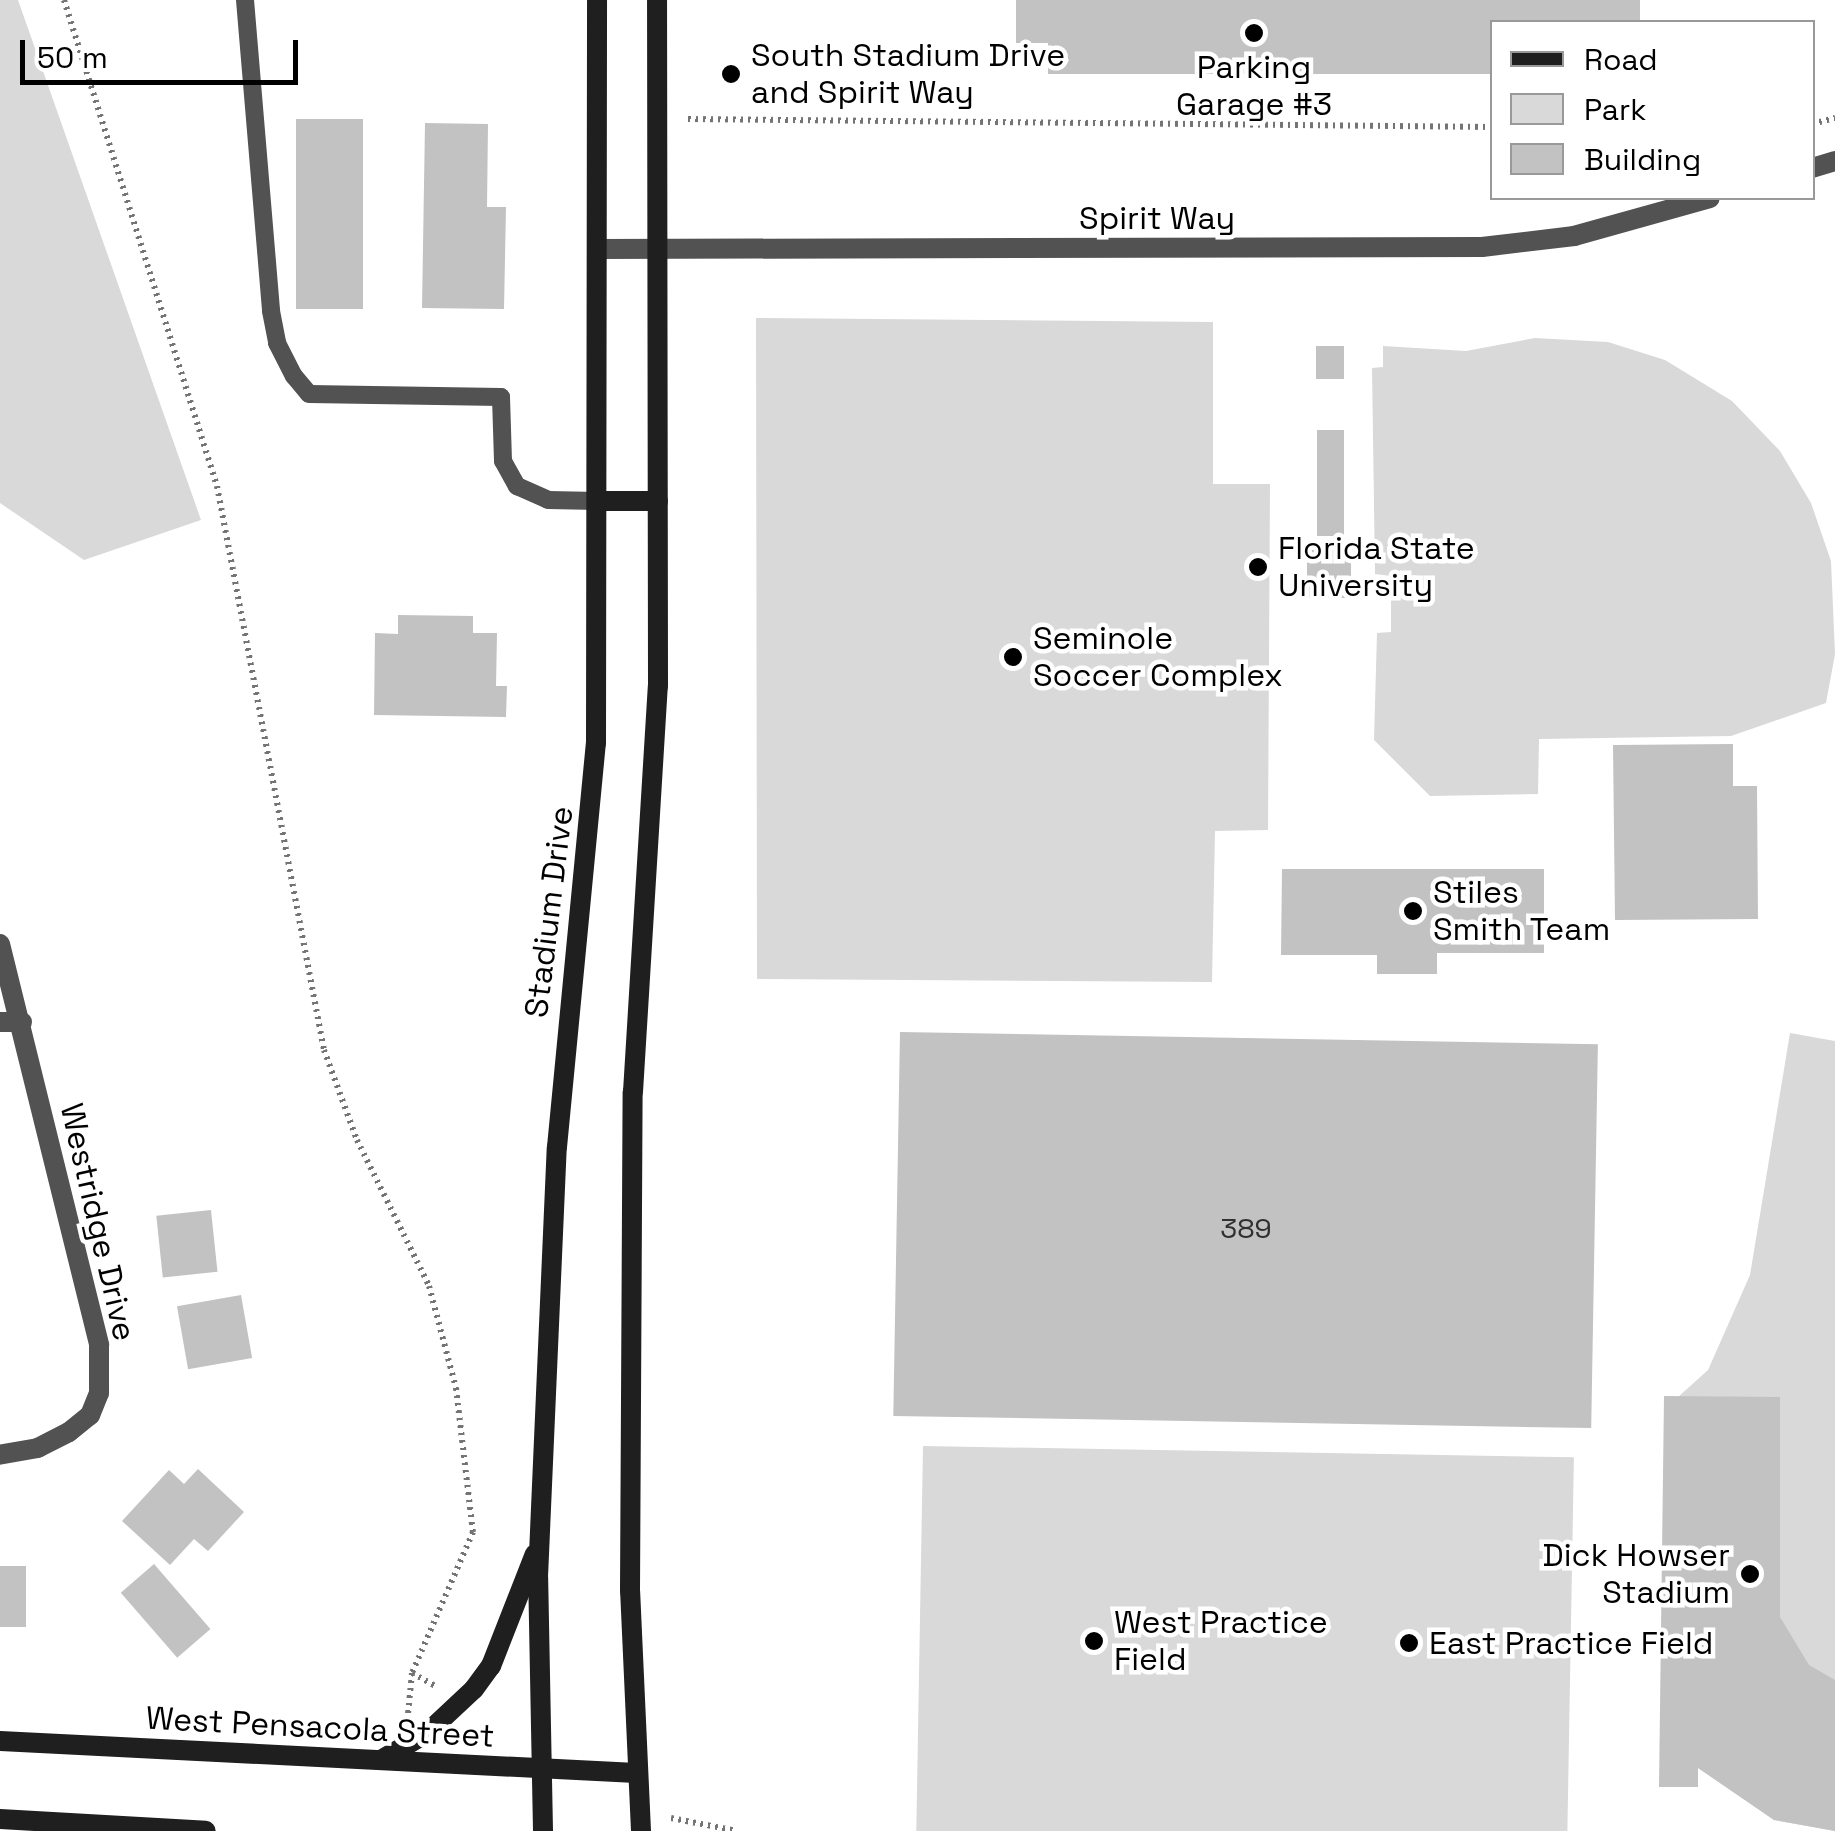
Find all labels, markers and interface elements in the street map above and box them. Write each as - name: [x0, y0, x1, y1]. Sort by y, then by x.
- scale bar: [25, 20, 302, 82]
- legend: [1490, 20, 1815, 200]
- marker: Parking Garage #3: [1243, 22, 1265, 44]
- place label: South Stadium Drive and Spirit Way: [751, 37, 1065, 112]
- text: 50 m: [37, 38, 108, 77]
- text: Road: [1584, 40, 1658, 79]
- place label: Parking Garage #3: [1176, 49, 1332, 124]
- marker: South Stadium Drive and Spirit Way: [720, 63, 742, 85]
- text: Park: [1584, 90, 1646, 129]
- text: Building: [1584, 140, 1701, 179]
- street label: Spirit Way: [1079, 199, 1235, 237]
- place label: Florida State University: [1278, 530, 1475, 605]
- marker: Florida State University: [1247, 556, 1269, 578]
- place label: Seminole Soccer Complex: [1033, 620, 1283, 695]
- marker: Seminole Soccer Complex: [1002, 646, 1024, 668]
- street label: Stadium Drive: [517, 804, 581, 1020]
- place label: Stiles Smith Team: [1433, 874, 1611, 949]
- marker: Stiles Smith Team: [1402, 900, 1424, 922]
- street label: Westridge Drive: [52, 1099, 144, 1345]
- house number: 389: [1220, 1211, 1272, 1245]
- place label: Dick Howser Stadium: [1543, 1537, 1730, 1612]
- marker: Dick Howser Stadium: [1739, 1563, 1761, 1585]
- place label: West Practice Field: [1114, 1604, 1328, 1679]
- place label: East Practice Field: [1429, 1624, 1713, 1662]
- marker: West Practice Field: [1083, 1630, 1105, 1652]
- marker: East Practice Field: [1398, 1632, 1420, 1654]
- street label: West Pensacola Street: [145, 1699, 495, 1755]

